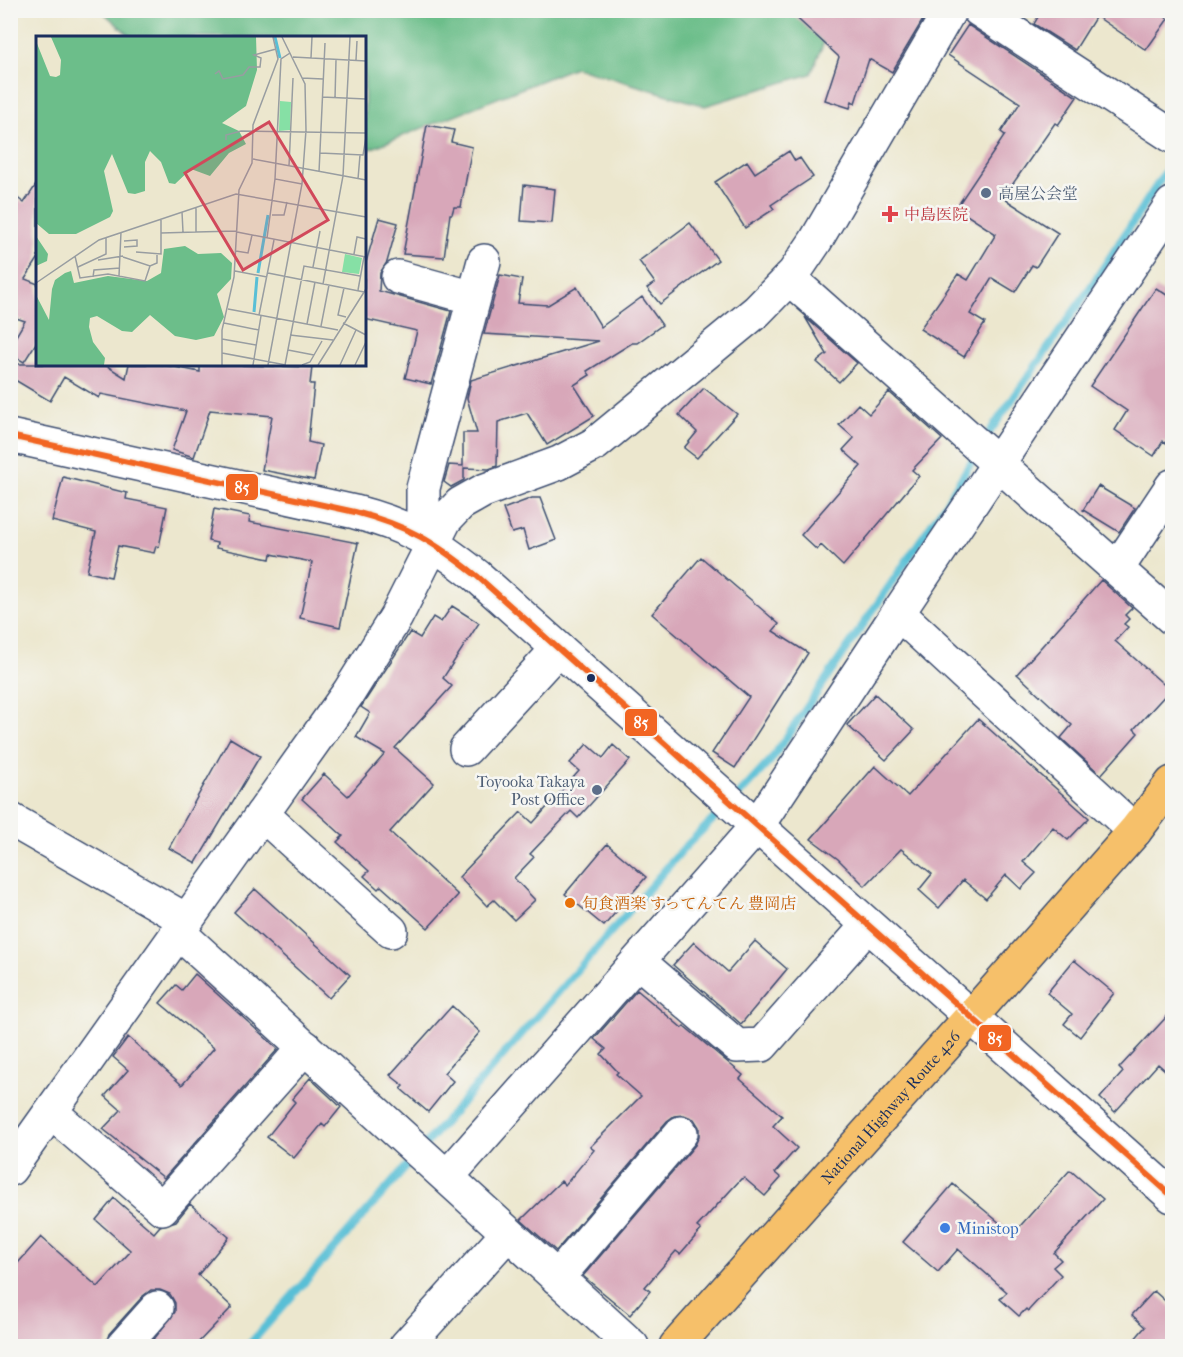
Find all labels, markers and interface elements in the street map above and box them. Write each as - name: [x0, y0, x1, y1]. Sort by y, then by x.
- inset map: [36, 36, 366, 366]
- place label: 高屋公会堂: [998, 184, 1078, 203]
- marker: 高屋公会堂: [979, 186, 993, 200]
- marker: 中島医院: [881, 205, 899, 223]
- place label: 中島医院: [904, 205, 968, 224]
- line badge: 85: [225, 473, 259, 501]
- text: 85: [235, 478, 250, 497]
- unlabelled marker: [585, 672, 597, 684]
- line badge: 85: [624, 708, 658, 737]
- text: 85: [634, 713, 649, 732]
- place label: Toyooka Takaya Post Office: [477, 772, 586, 809]
- marker: Toyooka Takaya Post Office: [590, 783, 604, 797]
- place label: 旬食酒楽 すってんてん 豊岡店: [582, 894, 796, 913]
- marker: 旬食酒楽 すってんてん 豊岡店: [563, 896, 577, 910]
- line badge: 85: [978, 1024, 1012, 1052]
- street label: National Highway Route 426: [817, 1027, 964, 1188]
- text: 85: [988, 1029, 1003, 1048]
- place label: Ministop: [957, 1219, 1019, 1238]
- marker: Ministop: [938, 1221, 952, 1235]

